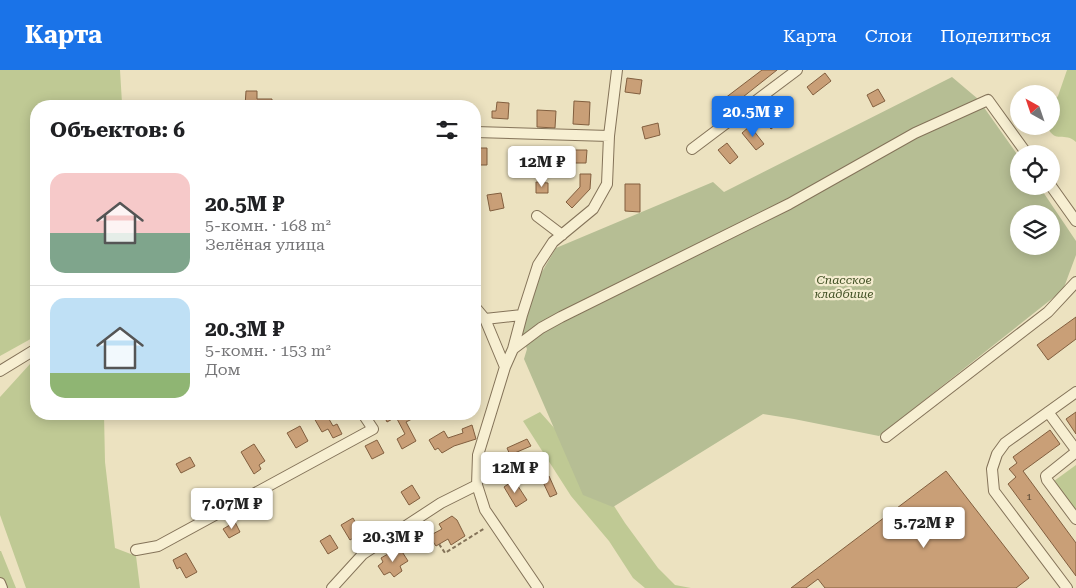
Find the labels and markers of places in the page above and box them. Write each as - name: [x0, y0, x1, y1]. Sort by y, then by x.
- pin: 20.5M ₽: [707, 96, 799, 138]
- pin: 12M ₽: [507, 146, 577, 188]
- pin: 12M ₽: [480, 452, 550, 494]
- pin: 7.07M ₽: [186, 488, 278, 530]
- pin: 5.72M ₽: [878, 506, 970, 549]
- pin: 20.3M ₽: [347, 520, 439, 563]

